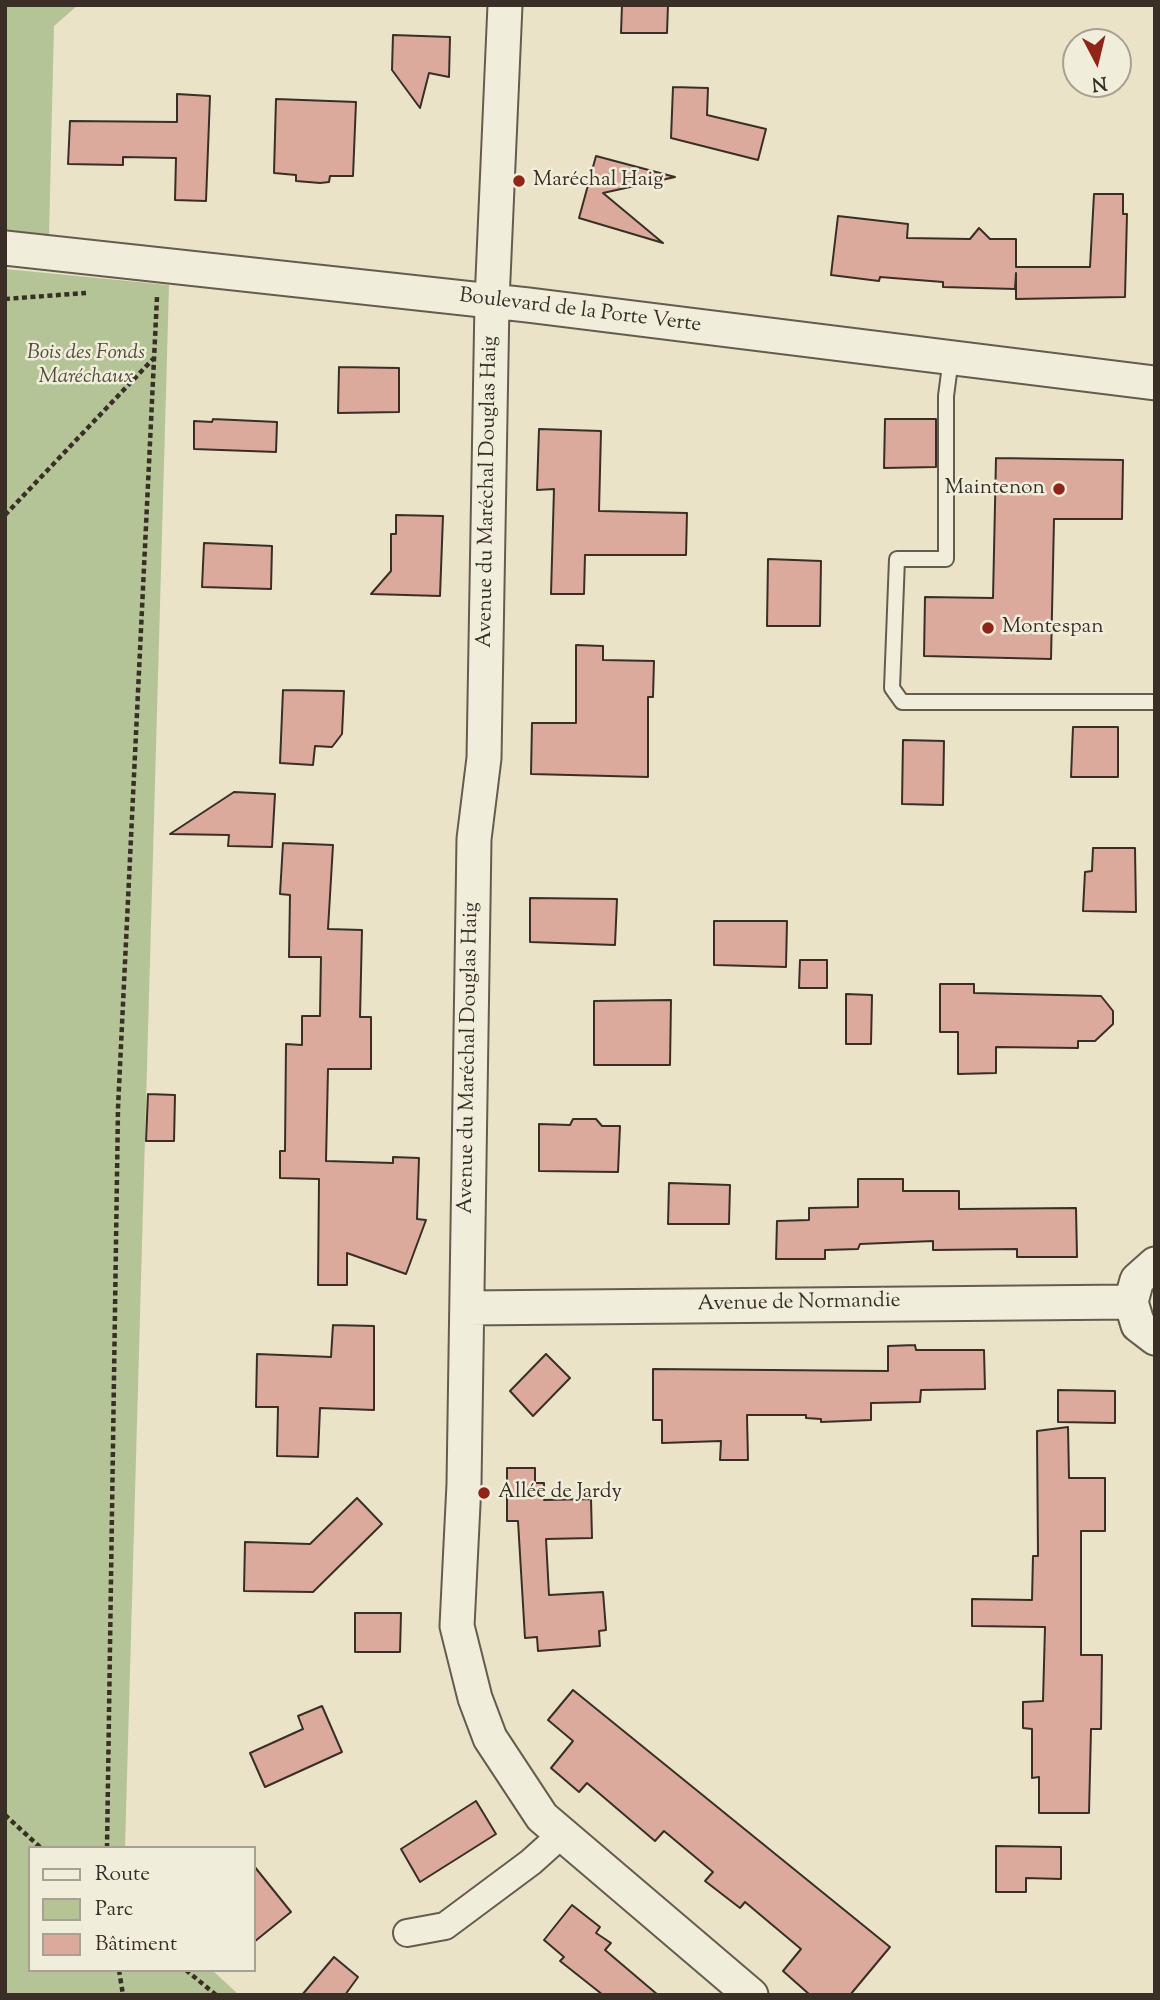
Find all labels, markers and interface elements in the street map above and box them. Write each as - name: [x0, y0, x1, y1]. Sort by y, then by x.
- north arrow: [1062, 28, 1132, 98]
- text: N: [1090, 68, 1109, 97]
- place label: Maréchal Haig: [533, 168, 663, 194]
- marker: Maréchal Haig: [511, 173, 527, 189]
- street label: Boulevard de la Porte Verte: [458, 285, 702, 339]
- street label: Avenue du Maréchal Douglas Haig: [474, 336, 504, 648]
- park label: Bois des Fonds Maréchaux: [27, 341, 145, 391]
- place label: Maintenon: [945, 476, 1045, 502]
- marker: Maintenon: [1051, 481, 1067, 497]
- place label: Montespan: [1002, 615, 1104, 641]
- marker: Montespan: [980, 620, 996, 636]
- street label: Avenue du Maréchal Douglas Haig: [455, 902, 485, 1214]
- street label: Avenue de Normandie: [697, 1290, 901, 1318]
- place label: Allée de Jardy: [498, 1480, 622, 1506]
- marker: Allée de Jardy: [476, 1485, 492, 1501]
- legend: [28, 1846, 256, 1972]
- text: Route: [95, 1860, 150, 1890]
- text: Parc: [95, 1895, 133, 1925]
- text: Bâtiment: [95, 1930, 177, 1960]

